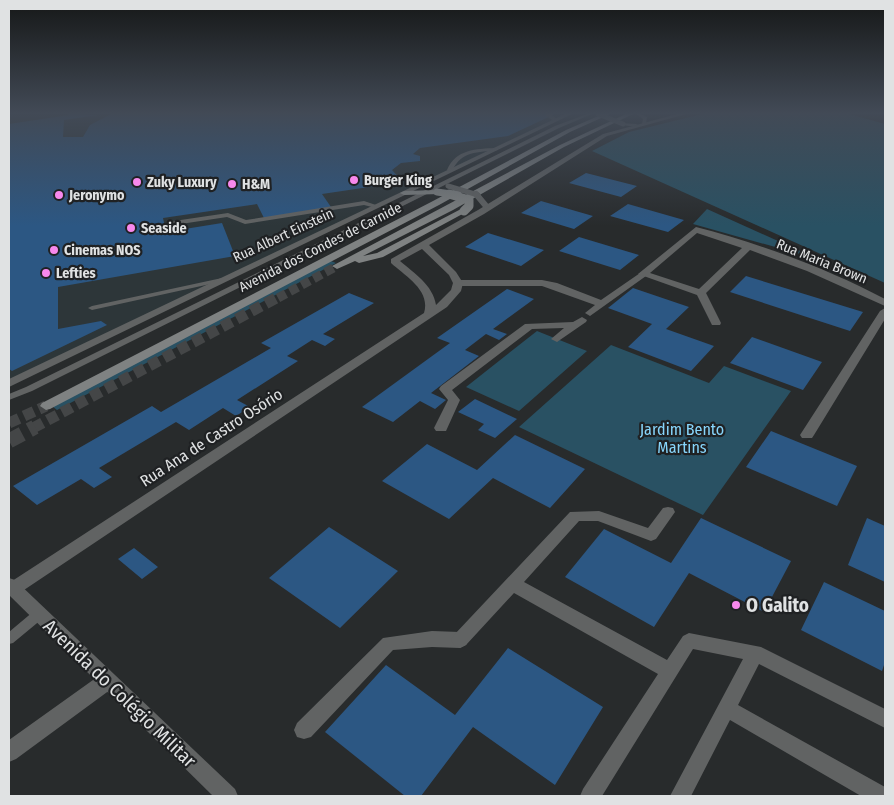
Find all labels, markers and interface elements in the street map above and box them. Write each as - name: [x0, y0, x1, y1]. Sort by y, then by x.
- place label: Burger King: [364, 172, 432, 189]
- place label: Zuky Luxury: [147, 174, 217, 191]
- marker: Burger King: [348, 174, 360, 186]
- marker: Zuky Luxury: [131, 176, 143, 188]
- place label: H&M: [242, 176, 270, 193]
- marker: H&M: [226, 178, 238, 190]
- place label: Jeronymo: [68, 187, 125, 204]
- marker: Jeronymo: [53, 189, 65, 201]
- street label: Avenida dos Condes de Carnide: [236, 199, 404, 296]
- street label: Rua Albert Einstein: [230, 205, 336, 266]
- place label: Seaside: [141, 220, 187, 237]
- marker: Seaside: [125, 222, 137, 234]
- street label: Rua Maria Brown: [774, 235, 870, 287]
- place label: Cinemas NOS: [64, 242, 140, 259]
- marker: Cinemas NOS: [48, 244, 60, 256]
- place label: Lefties: [56, 265, 96, 282]
- marker: Lefties: [40, 267, 52, 279]
- street label: Rua Ana de Castro Osório: [137, 384, 286, 491]
- park label: Jardim Bento Martins: [640, 420, 724, 457]
- place label: O Galito: [746, 594, 809, 617]
- marker: O Galito: [730, 599, 742, 611]
- street label: Avenida do Colégio Militar: [39, 615, 201, 772]

